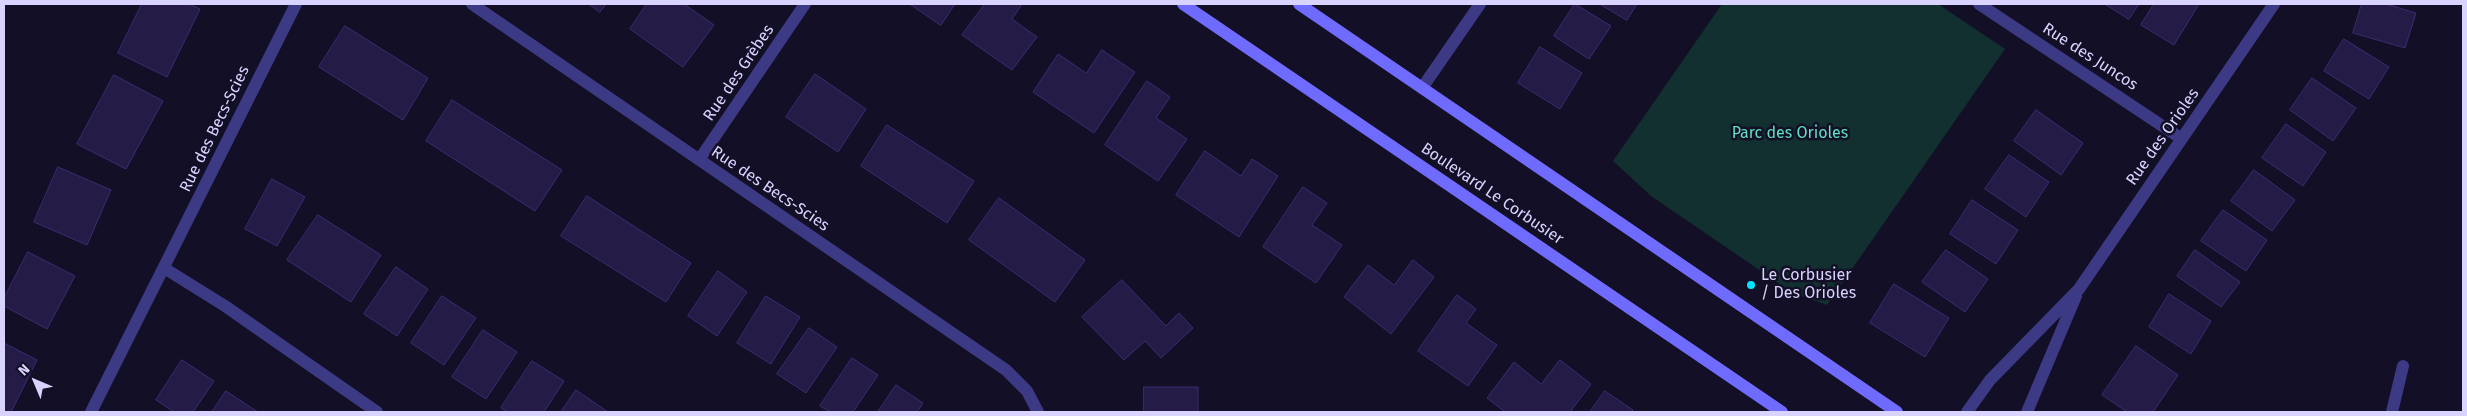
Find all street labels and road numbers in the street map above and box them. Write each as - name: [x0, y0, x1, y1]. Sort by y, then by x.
- street label: Rue des Juncos: [2039, 19, 2141, 95]
- street label: Rue des Grèbes: [700, 21, 778, 125]
- street label: Rue des Becs-Scies: [176, 63, 254, 195]
- street label: Rue des Orioles: [2122, 85, 2204, 189]
- street label: Boulevard Le Corbusier: [1417, 139, 1567, 249]
- street label: Rue des Becs-Scies: [707, 142, 833, 236]

